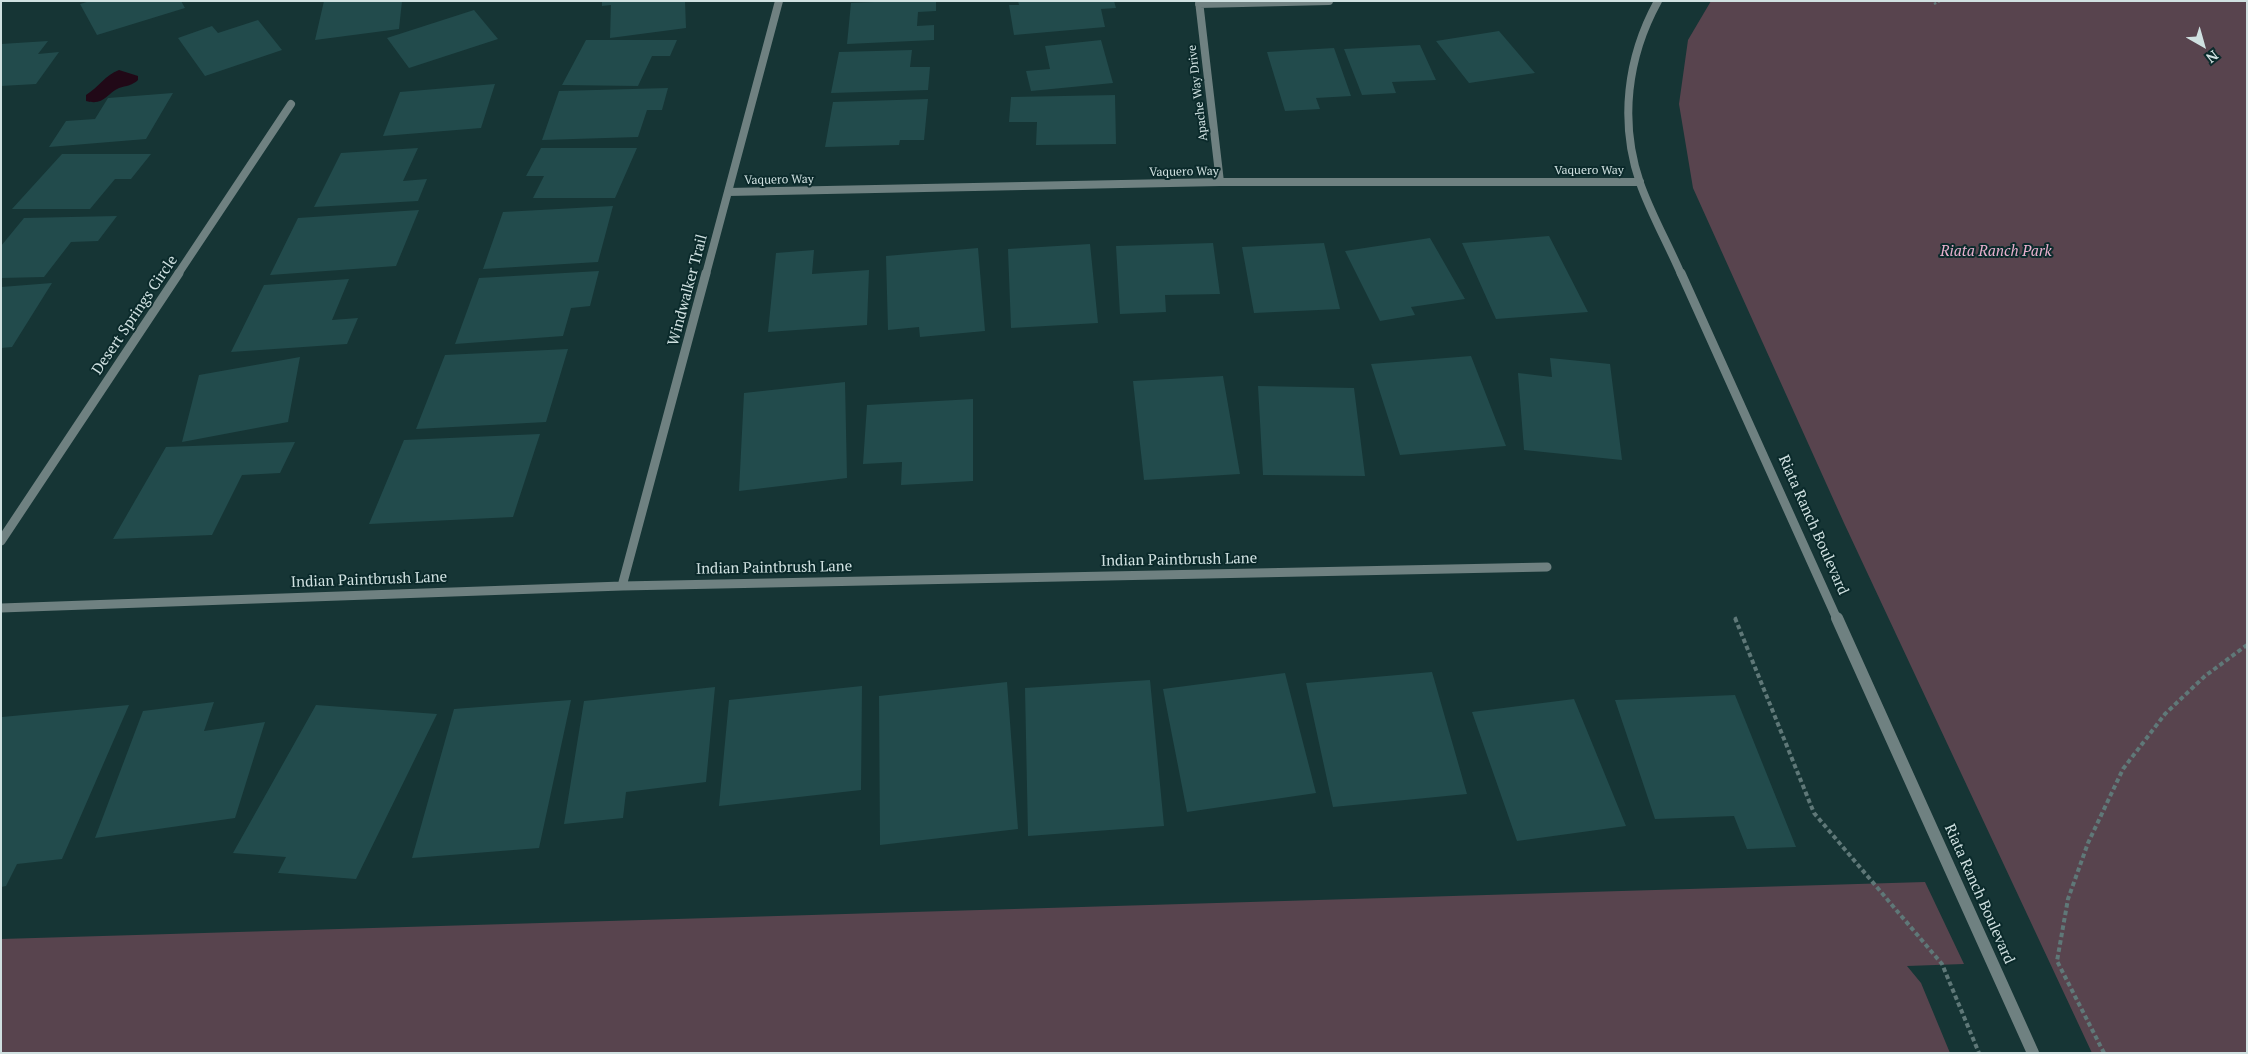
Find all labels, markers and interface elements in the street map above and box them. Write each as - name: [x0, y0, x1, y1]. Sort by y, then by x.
- north arrow: [2178, 20, 2228, 70]
- street label: Apache Way Drive: [1185, 44, 1211, 142]
- text: N: [2203, 46, 2223, 68]
- street label: Vaquero Way: [1149, 164, 1219, 180]
- street label: Vaquero Way: [1554, 164, 1624, 178]
- street label: Vaquero Way: [744, 172, 814, 188]
- street label: Windwalker Trail: [664, 232, 712, 348]
- park label: Riata Ranch Park: [1940, 243, 2052, 261]
- street label: Desert Springs Circle: [88, 252, 182, 378]
- street label: Riata Ranch Boulevard: [1774, 452, 1852, 598]
- street label: Indian Paintbrush Lane: [1101, 550, 1257, 570]
- street label: Indian Paintbrush Lane: [696, 558, 852, 578]
- street label: Indian Paintbrush Lane: [291, 568, 447, 592]
- street label: Riata Ranch Boulevard: [1940, 821, 2018, 967]

